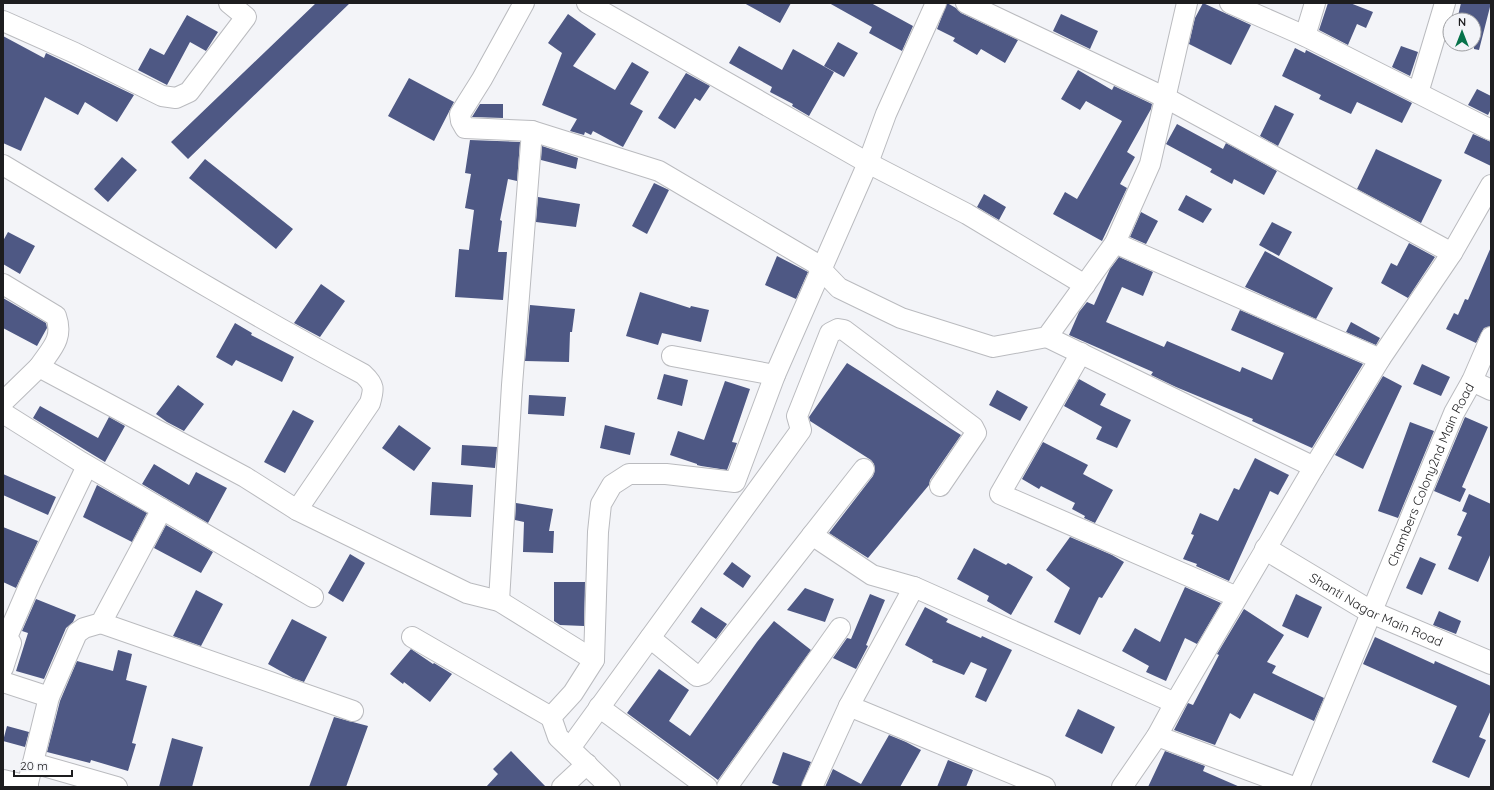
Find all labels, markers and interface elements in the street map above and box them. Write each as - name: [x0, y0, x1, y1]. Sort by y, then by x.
- north arrow: [1442, 12, 1482, 52]
- text: N: [1458, 15, 1466, 29]
- street label: Chambers Colony2nd Main Road: [1383, 380, 1477, 569]
- street label: Shanti Nagar Main Road: [1307, 569, 1445, 650]
- scale bar: [14, 752, 72, 778]
- text: 20 m: [20, 758, 48, 773]

